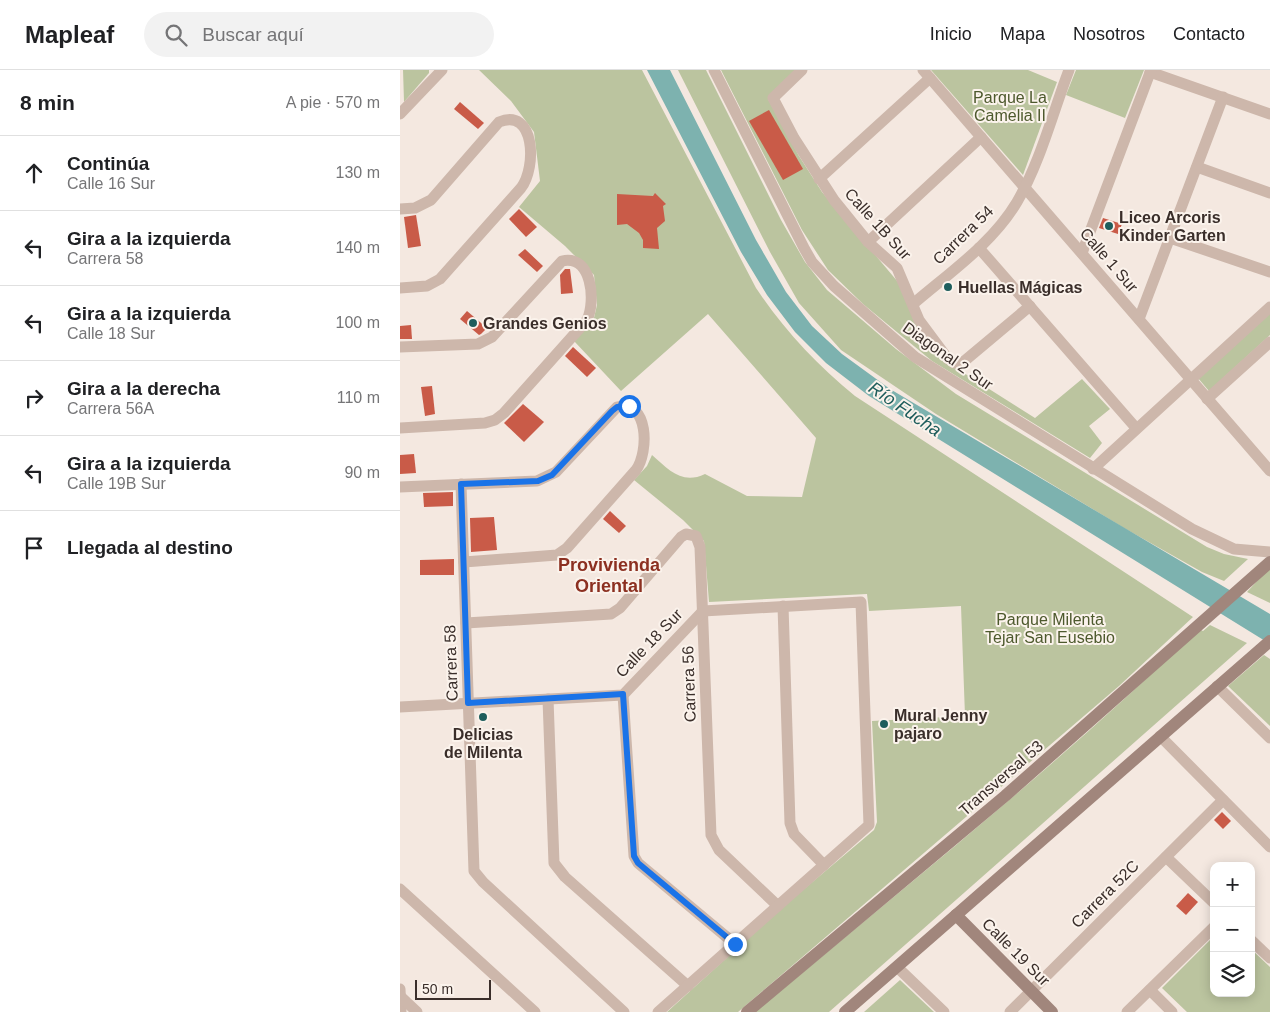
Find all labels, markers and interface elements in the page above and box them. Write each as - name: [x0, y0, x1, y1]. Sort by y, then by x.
- search box: [144, 12, 494, 57]
- text: Mapleaf: [25, 21, 114, 48]
- icon: search: [162, 21, 190, 49]
- text: Buscar aquí: [202, 24, 304, 45]
- text: Inicio: [930, 24, 972, 44]
- text: Mapa: [1000, 24, 1045, 44]
- text: Nosotros: [1073, 24, 1145, 44]
- text: Contacto: [1173, 24, 1245, 44]
- park label: Parque La Camelia II: [973, 89, 1047, 124]
- text: 8 min: [20, 91, 75, 114]
- text: A pie · 570 m: [286, 94, 380, 111]
- text: Continúa: [67, 153, 149, 174]
- icon: ahead: [20, 159, 48, 187]
- text: 130 m: [336, 164, 380, 181]
- text: Calle 16 Sur: [67, 175, 155, 192]
- street label: Calle 1B Sur: [842, 185, 915, 264]
- street label: Carrera 54: [930, 202, 996, 268]
- place label: Liceo Arcoris Kinder Garten: [1119, 209, 1226, 244]
- marker: Liceo Arcoris Kinder Garten: [1103, 220, 1115, 232]
- street label: Calle 1 Sur: [1077, 225, 1142, 296]
- text: Gira a la izquierda: [67, 228, 231, 249]
- icon: left: [20, 234, 48, 262]
- text: 140 m: [336, 239, 380, 256]
- text: Carrera 58: [67, 250, 143, 267]
- place label: Huellas Mágicas: [958, 279, 1083, 296]
- marker: Huellas Mágicas: [942, 281, 954, 293]
- text: Gira a la izquierda: [67, 303, 231, 324]
- icon: left: [20, 309, 48, 337]
- text: 100 m: [336, 314, 380, 331]
- place label: Grandes Genios: [483, 315, 607, 332]
- marker: Grandes Genios: [467, 317, 479, 329]
- street label: Diagonal 2 Sur: [900, 319, 997, 394]
- text: Calle 18 Sur: [67, 325, 155, 342]
- water label: Río Fucha: [865, 377, 945, 441]
- text: Gira a la derecha: [67, 378, 220, 399]
- icon: right: [20, 384, 48, 412]
- text: 110 m: [337, 389, 380, 406]
- route start: [618, 395, 641, 418]
- text: Carrera 56A: [67, 400, 154, 417]
- text: Gira a la izquierda: [67, 453, 231, 474]
- icon: left: [20, 459, 48, 487]
- text: 90 m: [344, 464, 380, 481]
- text: Calle 19B Sur: [67, 475, 166, 492]
- icon: arrive: [20, 534, 48, 562]
- text: Llegada al destino: [67, 537, 233, 558]
- district label: Provivienda Oriental: [558, 555, 661, 596]
- street label: Calle 18 Sur: [612, 605, 686, 681]
- park label: Parque Milenta Tejar San Eusebio: [985, 611, 1115, 646]
- street label: Carrera 58: [441, 624, 461, 702]
- street label: Carrera 56: [679, 645, 699, 723]
- place label: Mural Jenny pajaro: [894, 707, 987, 742]
- marker: Delicias de Milenta: [477, 711, 489, 723]
- marker: Mural Jenny pajaro: [878, 718, 890, 730]
- place label: Delicias de Milenta: [444, 726, 522, 761]
- street label: Transversal 53: [956, 737, 1046, 819]
- street label: Carrera 52C: [1068, 857, 1142, 931]
- map controls: [1210, 862, 1255, 997]
- button: +: [1210, 862, 1255, 907]
- button: −: [1210, 907, 1255, 952]
- street label: Calle 19 Sur: [979, 915, 1054, 990]
- route end: [724, 933, 747, 956]
- button: layers: [1210, 952, 1255, 997]
- scale bar: [415, 977, 491, 1000]
- text: 50 m: [422, 981, 453, 997]

